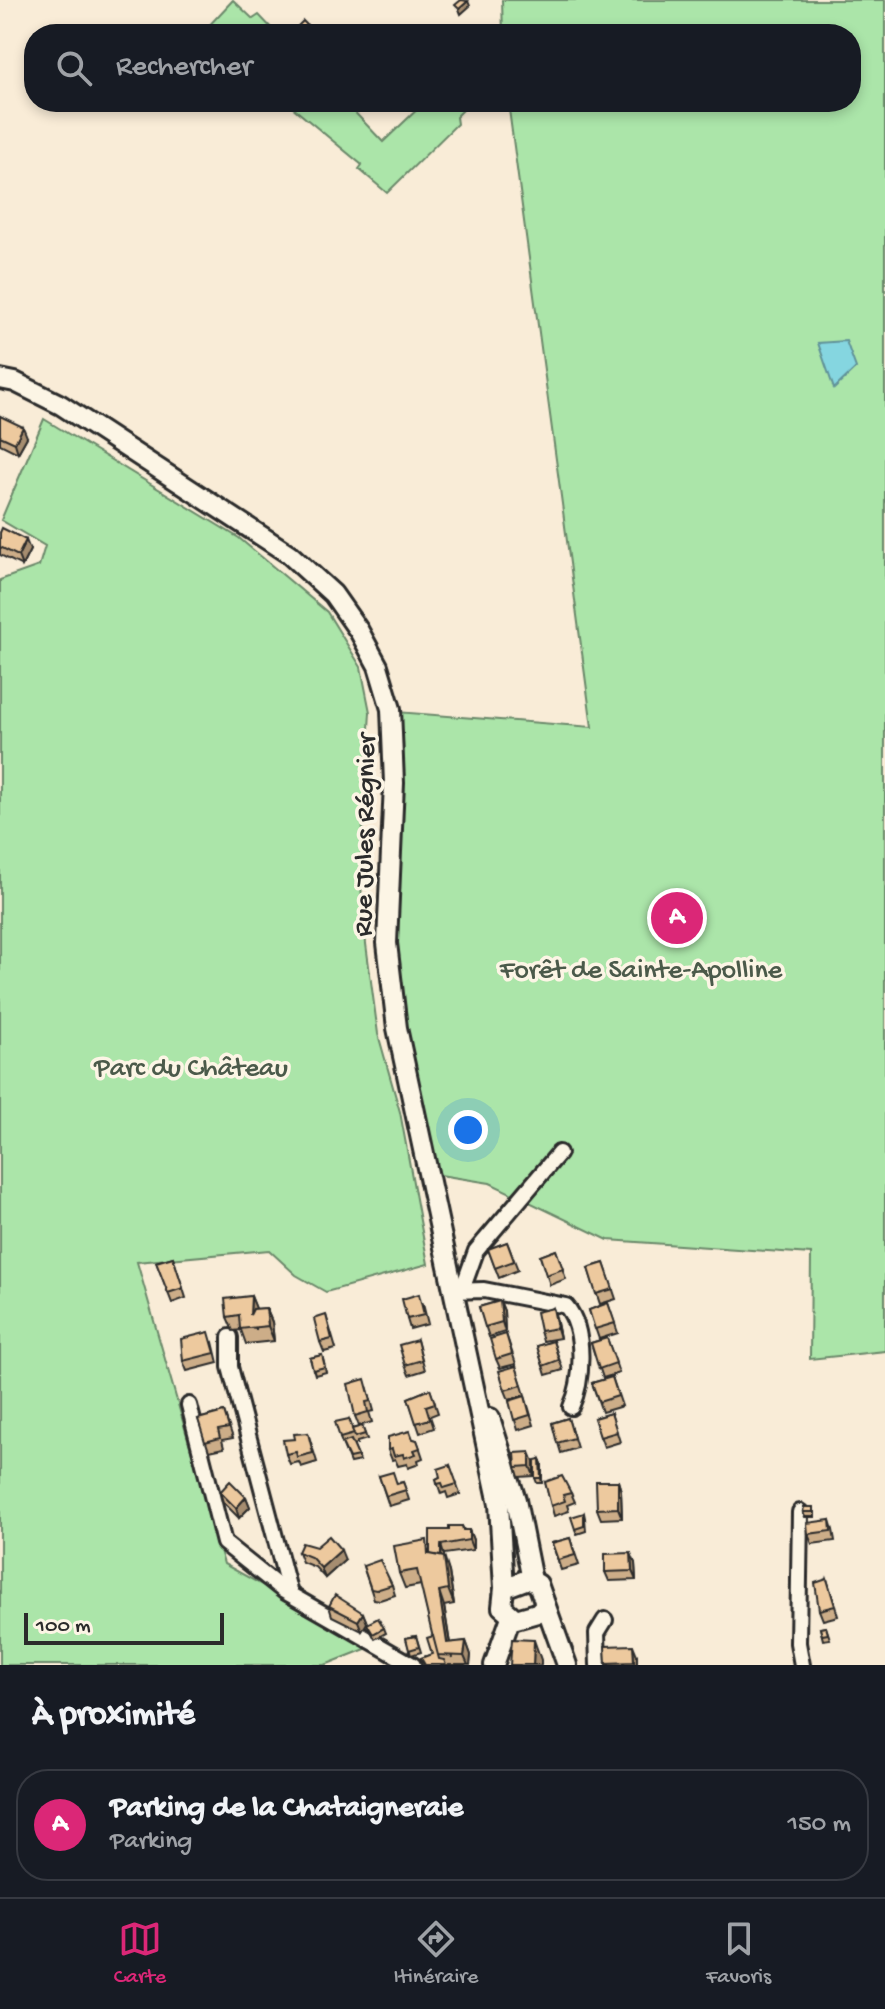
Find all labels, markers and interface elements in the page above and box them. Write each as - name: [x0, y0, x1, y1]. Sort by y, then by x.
- search box: [24, 24, 861, 112]
- icon: search: [52, 46, 96, 90]
- text: Rechercher: [116, 51, 252, 86]
- street label: Rue Jules Régnier: [348, 731, 385, 937]
- pin: A: [651, 888, 703, 948]
- park label: Forêt de Sainte-Apolline: [499, 955, 783, 988]
- park label: Parc du Château: [93, 1053, 288, 1086]
- your location: [448, 1110, 488, 1150]
- scale bar: [24, 1609, 224, 1645]
- text: 100 m: [36, 1614, 91, 1640]
- text: À proximité: [32, 1697, 195, 1737]
- text: Parking de la Chataigneraie: [110, 1792, 463, 1827]
- text: A: [52, 1810, 68, 1841]
- text: 150 m: [787, 1810, 851, 1841]
- text: Parking: [110, 1827, 192, 1858]
- tab: Carte: [114, 1917, 166, 1991]
- tab: Itinéraire: [394, 1917, 478, 1991]
- tab: Favoris: [706, 1917, 771, 1991]

